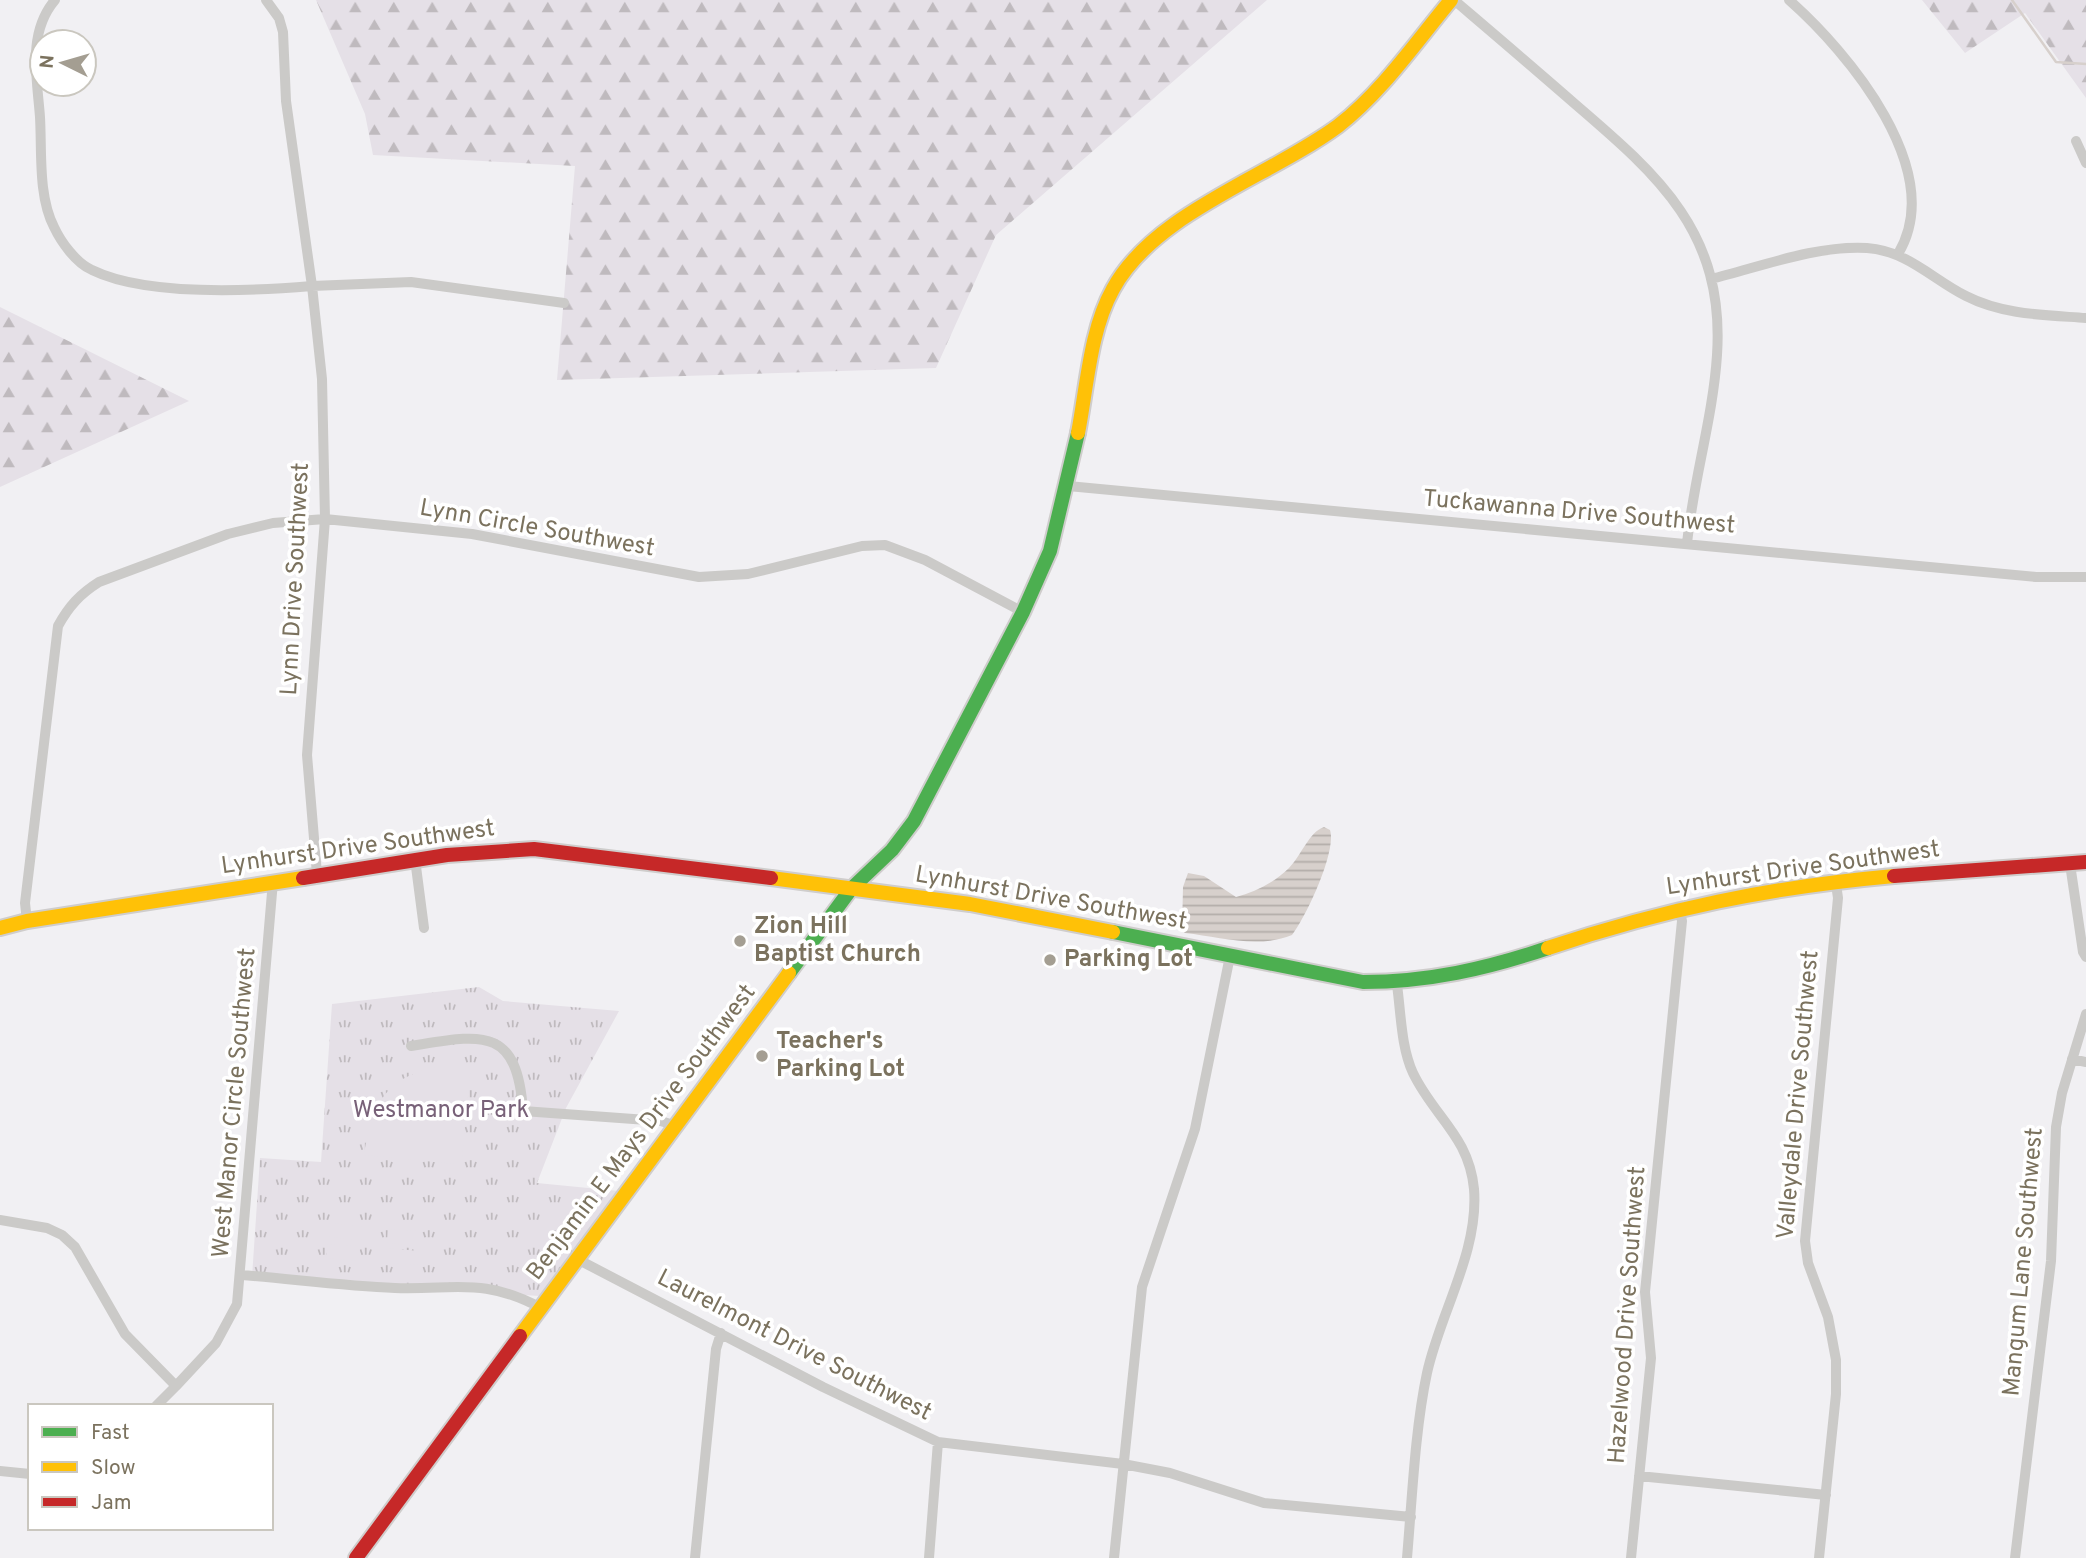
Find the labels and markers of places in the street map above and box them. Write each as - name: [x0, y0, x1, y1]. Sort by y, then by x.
- place label: Zion Hill Baptist Church: [754, 912, 921, 970]
- marker: Zion Hill Baptist Church: [732, 933, 748, 949]
- place label: Parking Lot: [1064, 945, 1193, 975]
- marker: Parking Lot: [1042, 952, 1058, 968]
- place label: Teacher's Parking Lot: [776, 1027, 905, 1085]
- marker: Teacher's Parking Lot: [754, 1048, 770, 1064]

